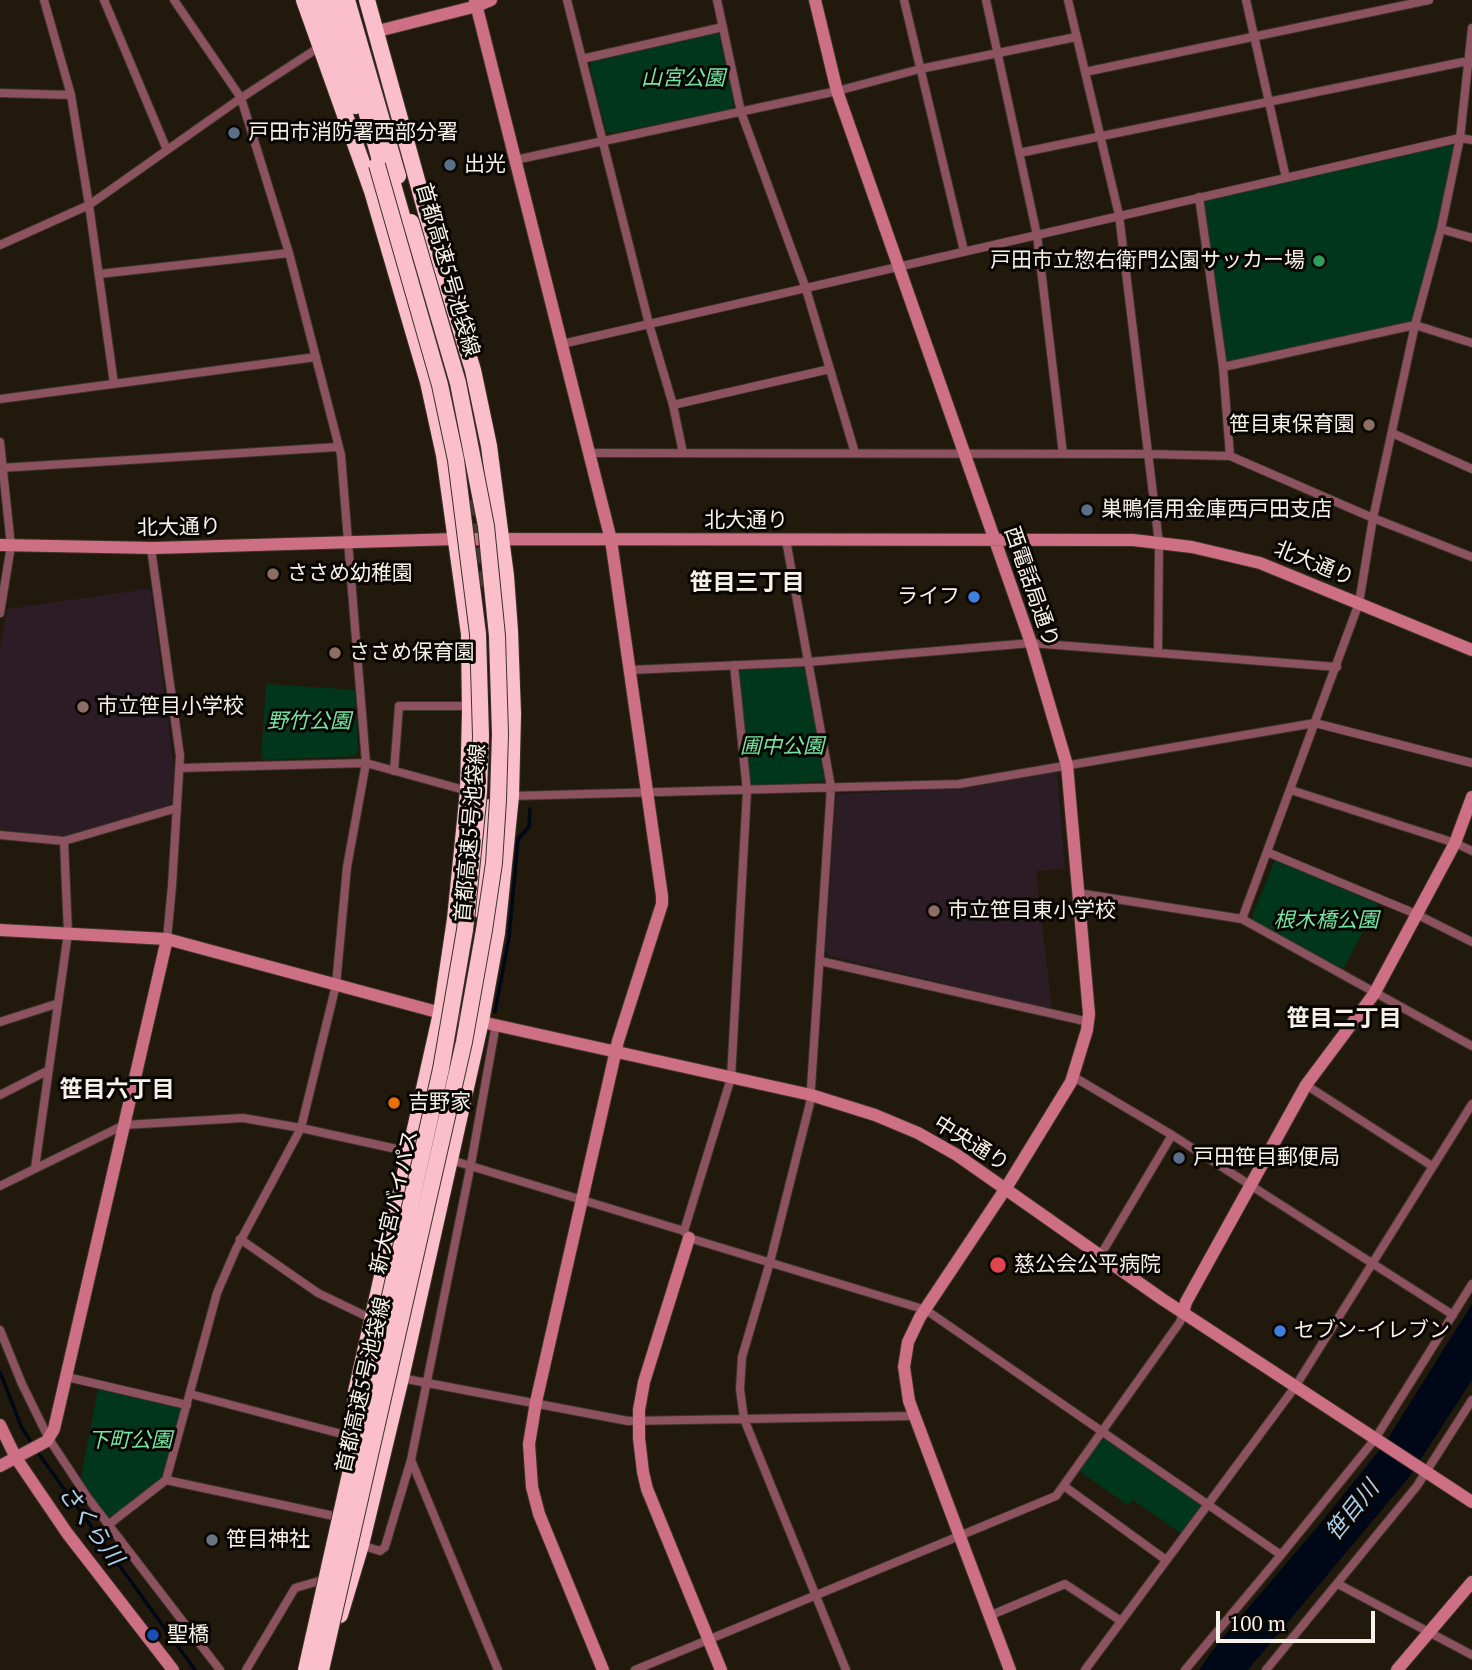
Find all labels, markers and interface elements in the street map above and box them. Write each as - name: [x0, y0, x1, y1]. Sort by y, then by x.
- park label: 山宮公園: [641, 66, 725, 92]
- place label: 戸田市消防署西部分署: [248, 120, 458, 146]
- marker: 戸田市消防署西部分署: [226, 125, 242, 141]
- place label: 出光: [464, 152, 506, 178]
- marker: 出光: [442, 157, 458, 173]
- street label: 首都高速5号池袋線: [410, 180, 484, 360]
- place label: 戸田市立惣右衛門公園サッカー場: [990, 248, 1305, 274]
- marker: 戸田市立惣右衛門公園サッカー場: [1311, 253, 1327, 269]
- place label: 笹目東保育園: [1229, 412, 1355, 438]
- marker: 笹目東保育園: [1361, 417, 1377, 433]
- place label: 巣鴨信用金庫西戸田支店: [1101, 497, 1332, 523]
- marker: 巣鴨信用金庫西戸田支店: [1079, 502, 1095, 518]
- street label: 北大通り: [704, 508, 788, 534]
- street label: 北大通り: [137, 515, 221, 541]
- street label: 西電話局通り: [999, 523, 1063, 651]
- street label: 北大通り: [1270, 537, 1358, 591]
- place label: ささめ幼稚園: [287, 561, 413, 587]
- marker: ささめ幼稚園: [265, 566, 281, 582]
- district label: 笹目三丁目: [690, 569, 804, 597]
- place label: ライフ: [897, 584, 960, 610]
- marker: ライフ: [966, 589, 982, 605]
- place label: ささめ保育園: [349, 640, 475, 666]
- marker: ささめ保育園: [327, 645, 343, 661]
- place label: 市立笹目小学校: [97, 694, 244, 720]
- marker: 市立笹目小学校: [75, 699, 91, 715]
- park label: 野竹公園: [267, 709, 351, 735]
- park label: 圃中公園: [740, 734, 824, 760]
- street label: 首都高速5号池袋線: [451, 743, 491, 923]
- place label: 市立笹目東小学校: [948, 898, 1116, 924]
- marker: 市立笹目東小学校: [926, 903, 942, 919]
- park label: 根木橋公園: [1274, 908, 1378, 934]
- district label: 笹目二丁目: [1287, 1005, 1401, 1033]
- district label: 笹目六丁目: [60, 1076, 174, 1104]
- place label: 吉野家: [408, 1090, 471, 1116]
- marker: 吉野家: [386, 1095, 402, 1111]
- street label: 中央通り: [929, 1111, 1013, 1177]
- street label: 新大宮バイパス: [366, 1128, 424, 1276]
- place label: 戸田笹目郵便局: [1193, 1145, 1340, 1171]
- marker: 戸田笹目郵便局: [1171, 1150, 1187, 1166]
- place label: 慈公会公平病院: [1014, 1252, 1161, 1278]
- marker: 慈公会公平病院: [988, 1255, 1008, 1275]
- street label: 首都高速5号池袋線: [332, 1295, 396, 1475]
- place label: セブン-イレブン: [1294, 1318, 1450, 1344]
- marker: セブン-イレブン: [1272, 1323, 1288, 1339]
- park label: 下町公園: [88, 1428, 172, 1454]
- water label: 笹目川: [1321, 1476, 1385, 1546]
- water label: さくら川: [52, 1481, 128, 1571]
- place label: 笹目神社: [226, 1527, 310, 1553]
- marker: 笹目神社: [204, 1532, 220, 1548]
- scale bar: [1220, 1596, 1379, 1640]
- text: 100 m: [1229, 1609, 1286, 1637]
- place label: 聖橋: [167, 1622, 209, 1648]
- marker: 聖橋: [145, 1627, 161, 1643]

